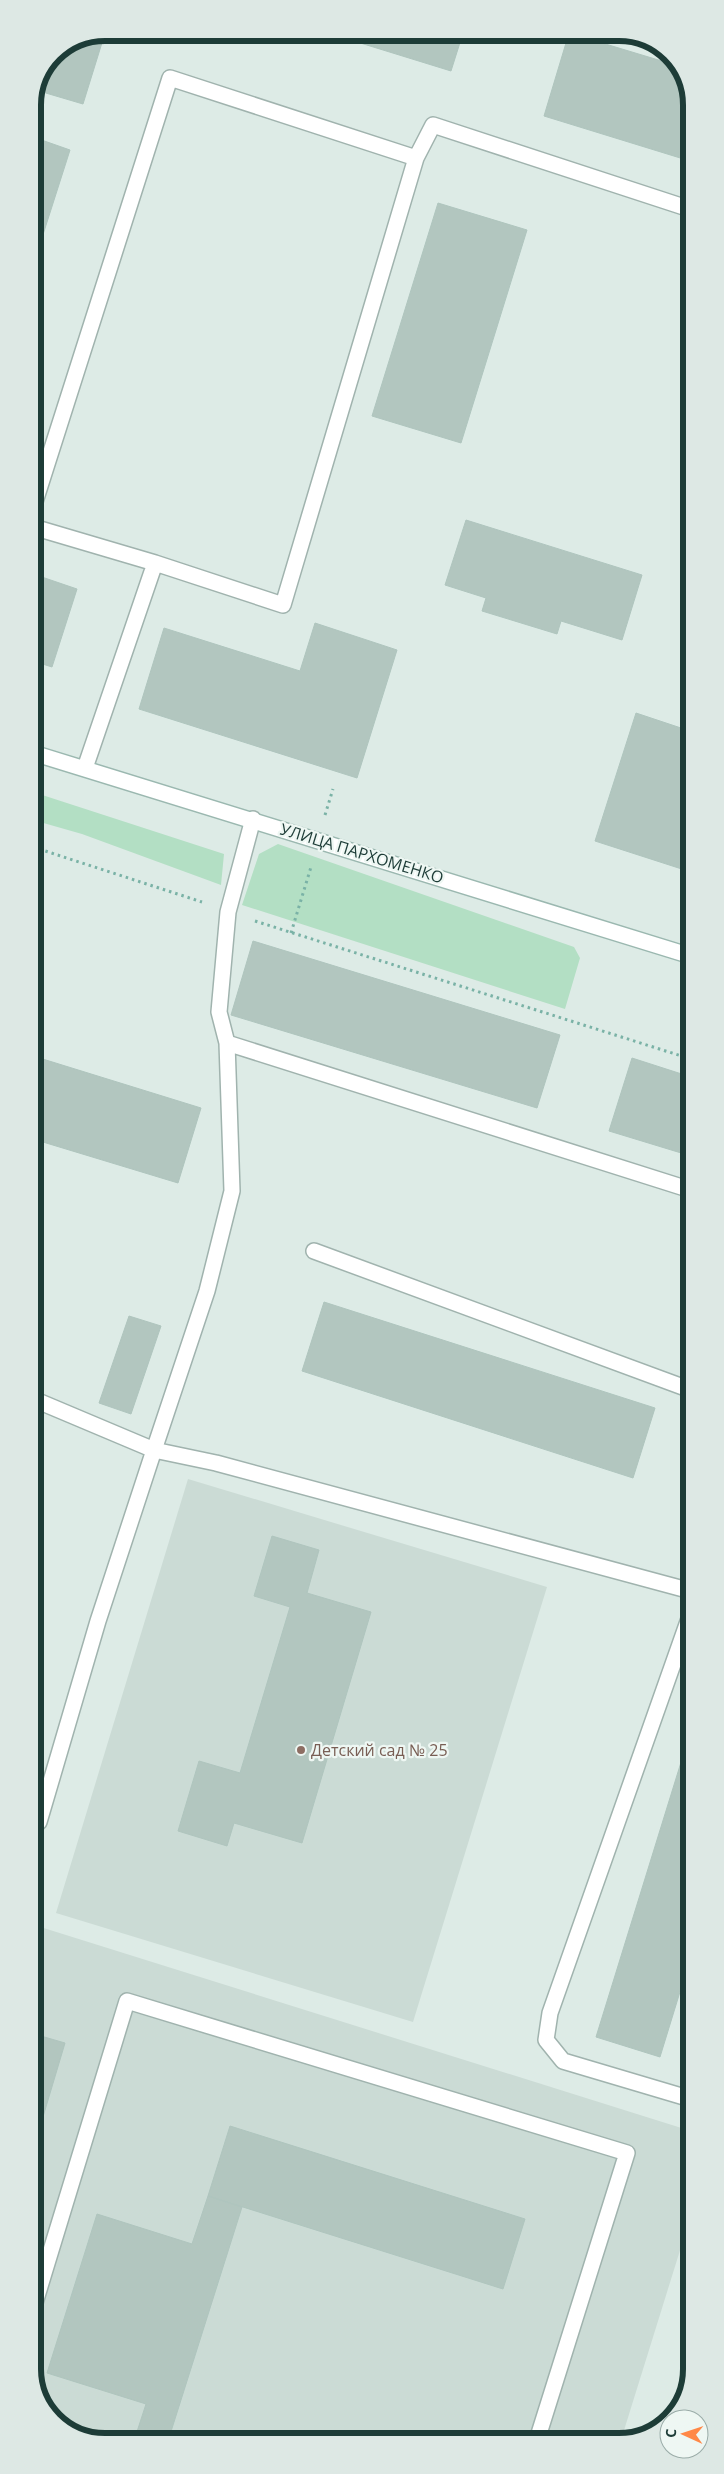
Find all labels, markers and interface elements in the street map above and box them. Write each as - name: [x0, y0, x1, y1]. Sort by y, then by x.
- street label: УЛИЦА ПАРХОМЕНКО: [278, 818, 446, 888]
- place label: Детский сад № 25: [311, 1739, 448, 1761]
- marker: Детский сад № 25: [295, 1744, 307, 1756]
- north arrow: [659, 2409, 709, 2459]
- text: С: [661, 2428, 680, 2438]

